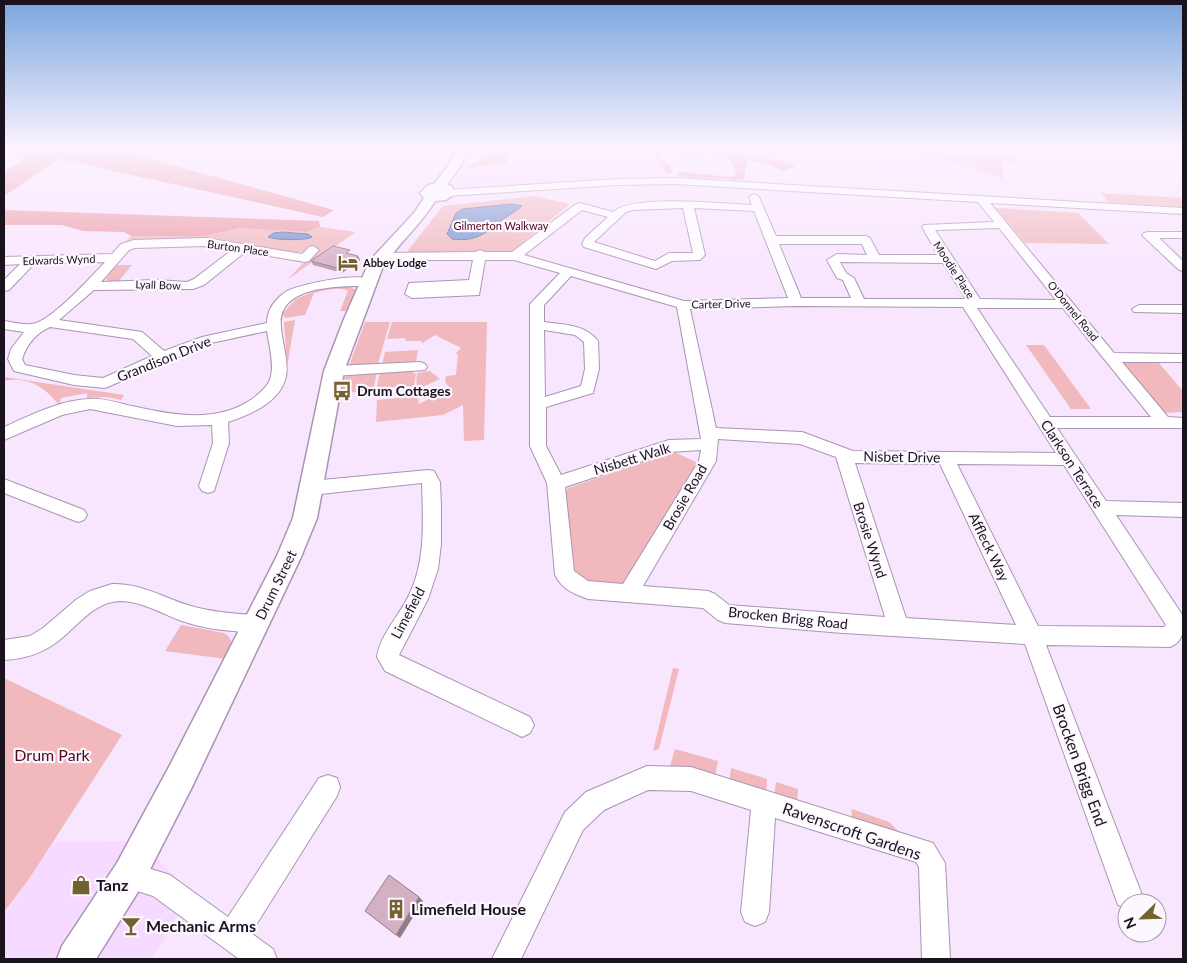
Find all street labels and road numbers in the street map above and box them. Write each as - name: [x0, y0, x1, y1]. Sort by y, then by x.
- street label: Burton Place: [207, 237, 270, 258]
- street label: Moodie Place: [931, 239, 978, 301]
- street label: Edwards Wynd: [22, 252, 96, 267]
- street label: Lyall Bow: [135, 277, 181, 292]
- street label: O'Donnel Road: [1045, 278, 1102, 343]
- street label: Carter Drive: [691, 296, 751, 311]
- street label: Grandison Drive: [114, 332, 213, 385]
- street label: Clarkson Terrace: [1038, 416, 1107, 511]
- street label: Nisbett Walk: [591, 439, 673, 478]
- street label: Nisbet Drive: [863, 447, 941, 466]
- street label: Brosie Road: [659, 461, 710, 533]
- street label: Brosie Wynd: [850, 500, 891, 580]
- street label: Affleck Way: [966, 510, 1014, 585]
- street label: Drum Street: [251, 547, 300, 622]
- street label: Limefield: [387, 584, 428, 641]
- street label: Brocken Brigg Road: [727, 603, 849, 632]
- street label: Brocken Brigg End: [1049, 701, 1111, 829]
- street label: Ravenscroft Gardens: [780, 798, 924, 863]

